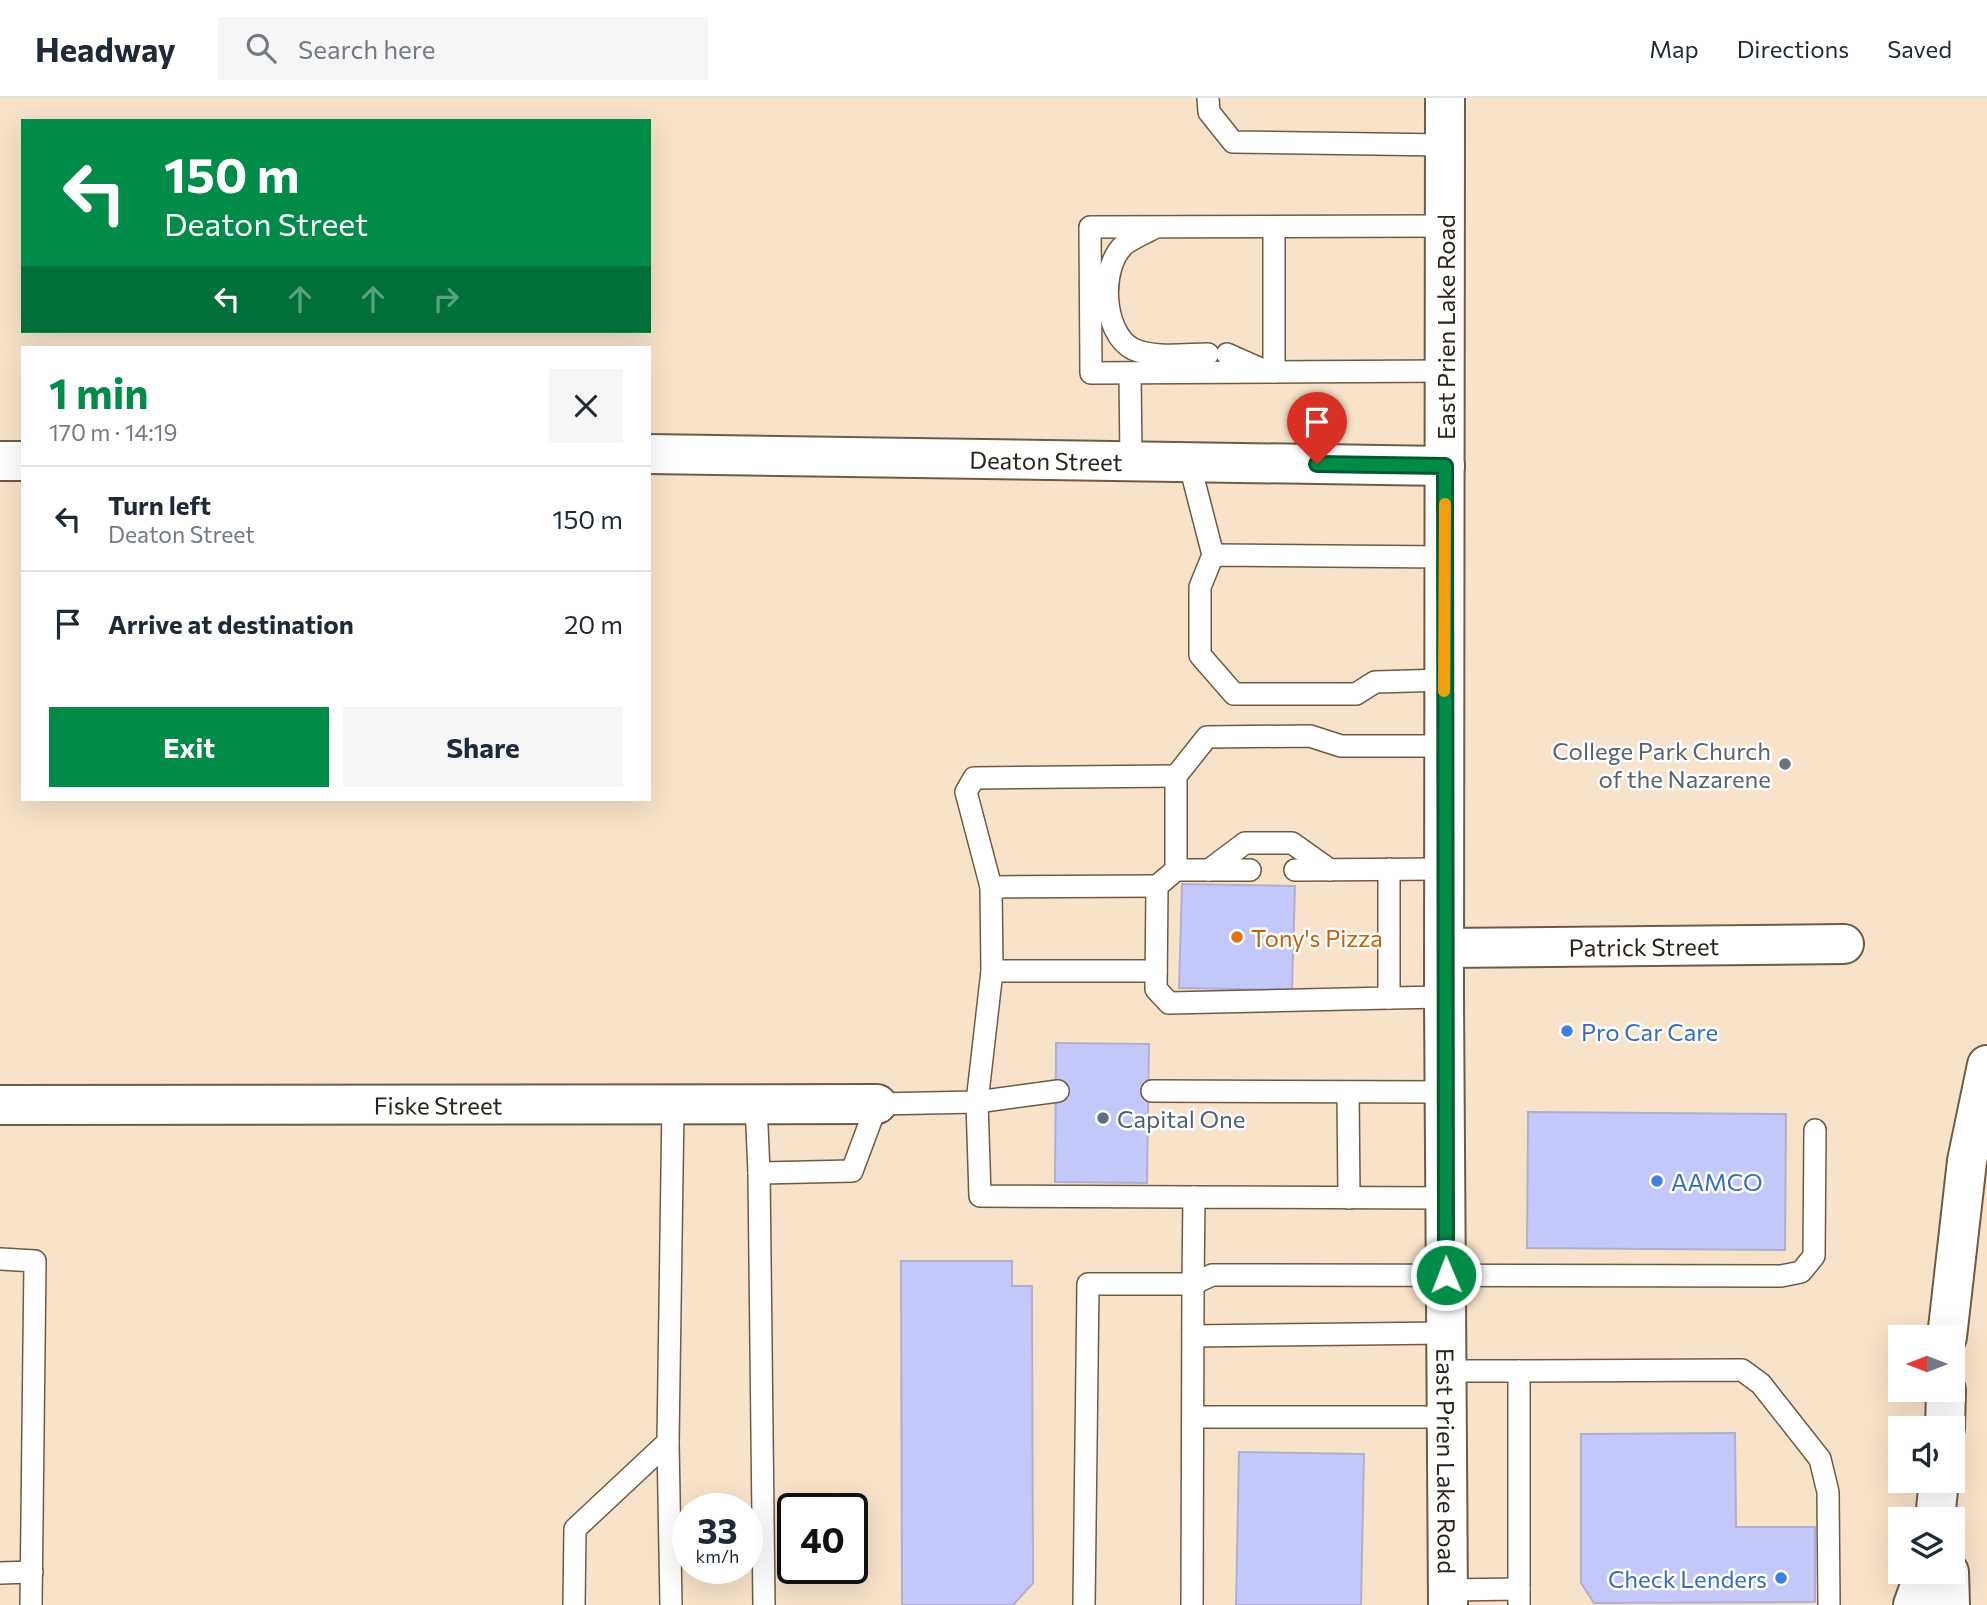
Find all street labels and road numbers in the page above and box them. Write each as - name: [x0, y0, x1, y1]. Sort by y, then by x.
- street label: East Prien Lake Road: [1431, 214, 1460, 440]
- street label: Deaton Street: [969, 444, 1123, 476]
- street label: Patrick Street: [1569, 931, 1720, 961]
- street label: Fiske Street: [374, 1090, 502, 1119]
- street label: East Prien Lake Road: [1432, 1348, 1462, 1574]

